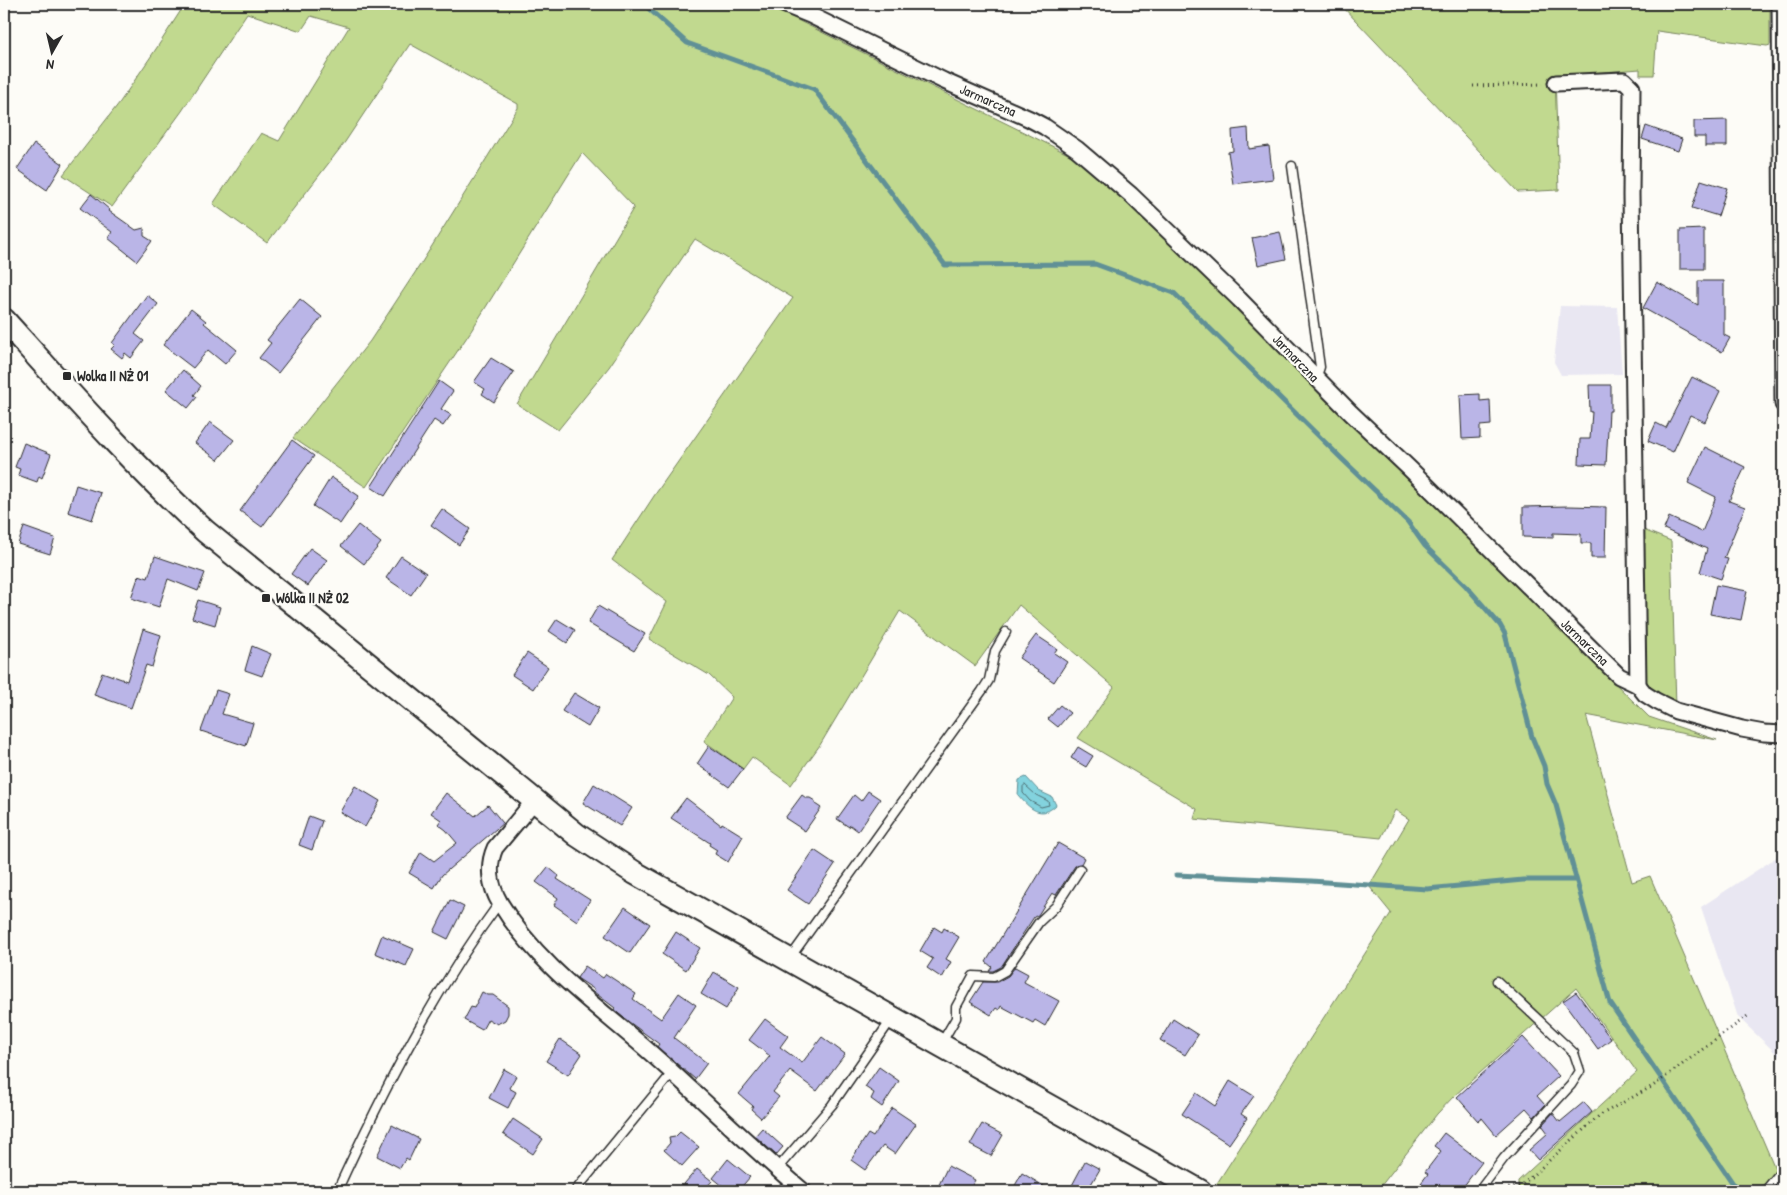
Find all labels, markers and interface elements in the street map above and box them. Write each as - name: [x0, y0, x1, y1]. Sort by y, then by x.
- north arrow: [28, 28, 78, 78]
- text: N: [45, 55, 55, 75]
- street label: Jarmarczna: [957, 79, 1020, 121]
- street label: Jarmarczna: [1269, 330, 1324, 386]
- place label: Wolka II NŻ 01: [77, 366, 148, 385]
- marker: Wolka II NŻ 01: [61, 370, 73, 382]
- place label: Wólka II NŻ 02: [276, 588, 349, 607]
- marker: Wólka II NŻ 02: [260, 592, 272, 604]
- street label: Jarmarczna: [1557, 614, 1614, 670]

